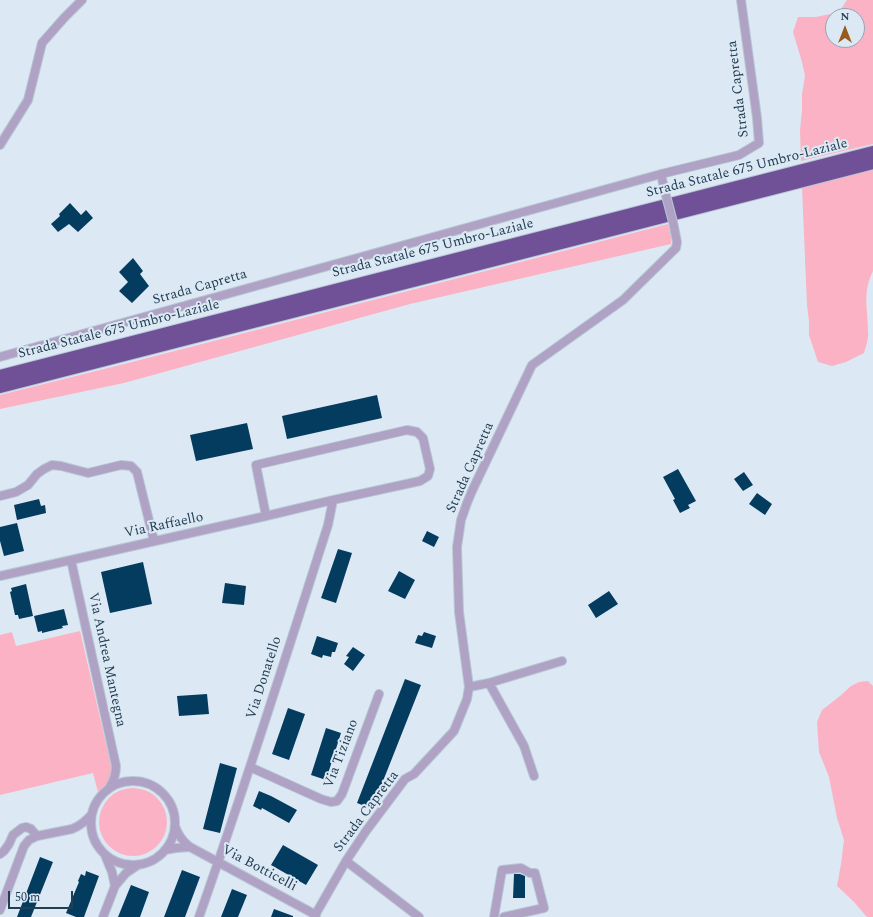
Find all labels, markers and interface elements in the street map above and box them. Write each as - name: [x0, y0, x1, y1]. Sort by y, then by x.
- north arrow: [825, 8, 865, 48]
- text: N: [841, 8, 849, 25]
- street label: Strada Capretta: [725, 40, 753, 138]
- street label: Strada Statale 675 Umbro-Laziale: [645, 136, 849, 202]
- street label: Strada Statale 675 Umbro-Laziale: [331, 216, 535, 282]
- street label: Strada Capretta: [151, 266, 249, 310]
- street label: Strada Statale 675 Umbro-Laziale: [17, 297, 221, 363]
- street label: Strada Capretta: [444, 420, 498, 516]
- street label: Via Raffaello: [123, 509, 205, 543]
- street label: Via Andrea Mantegna: [84, 591, 128, 729]
- street label: Via Donatello: [244, 635, 286, 721]
- street label: Via Tiziano: [321, 717, 363, 791]
- street label: Strada Capretta: [331, 768, 403, 856]
- street label: Via Botticelli: [219, 842, 299, 896]
- scale bar: [10, 883, 75, 909]
- text: 50 m: [15, 888, 40, 907]

